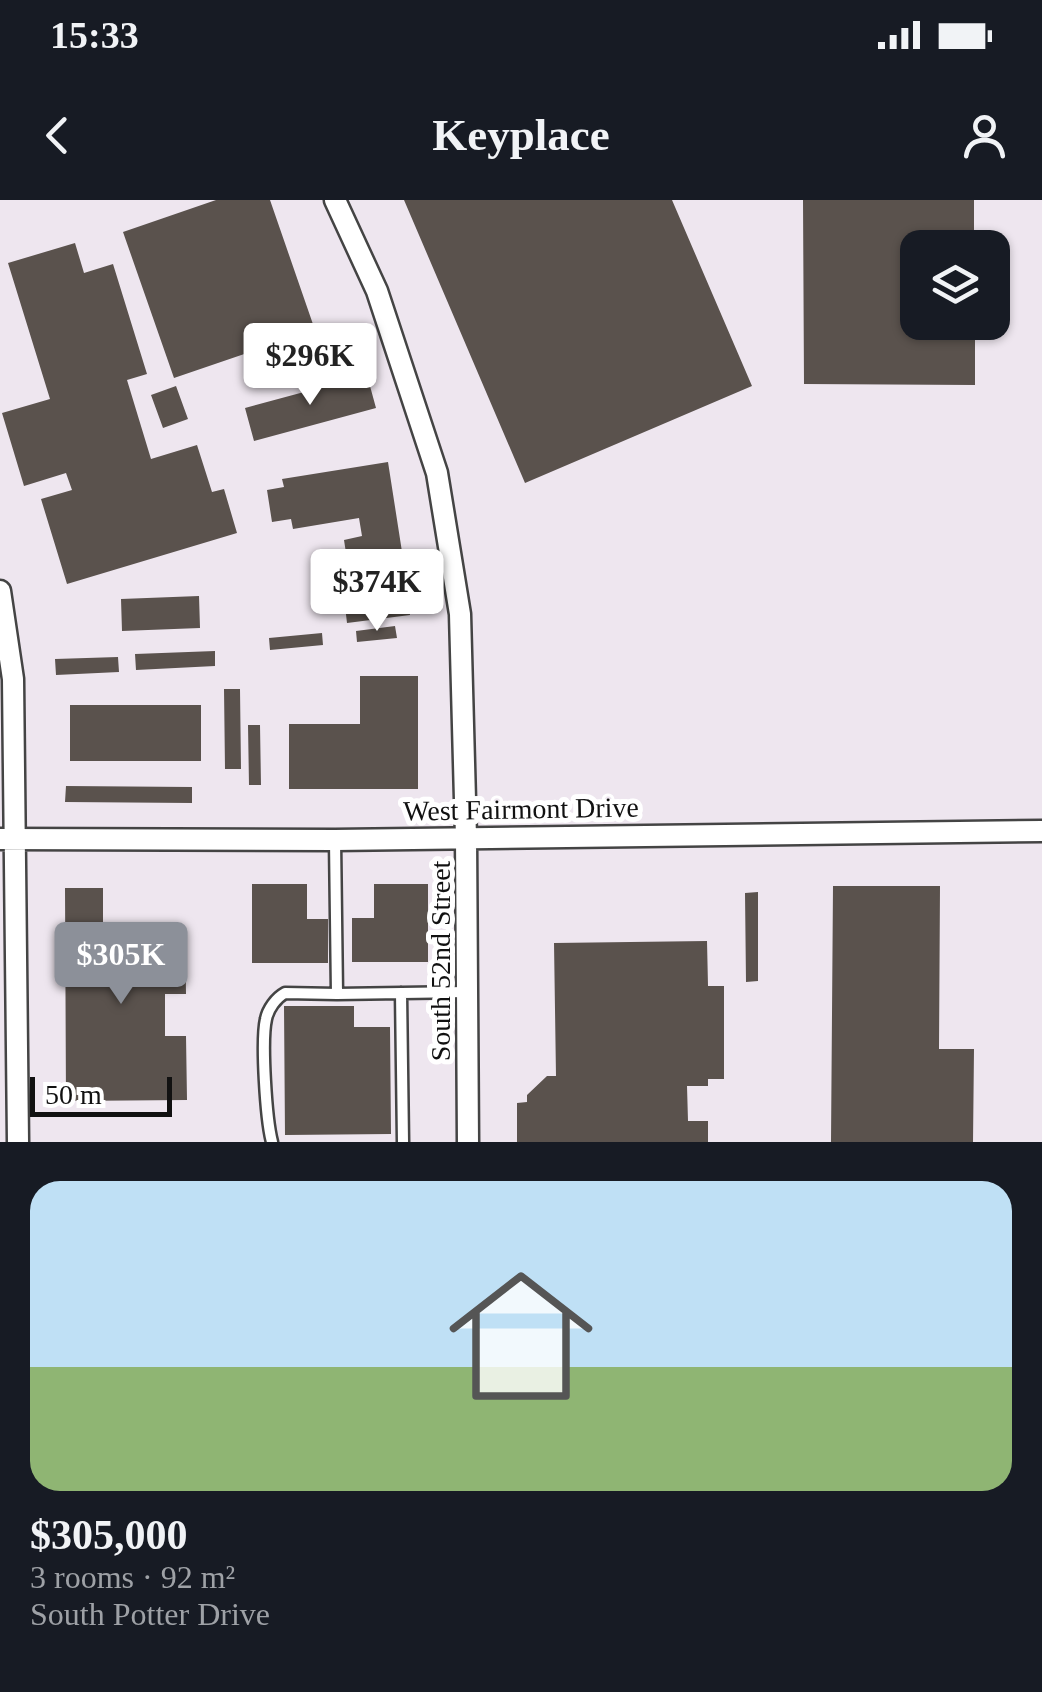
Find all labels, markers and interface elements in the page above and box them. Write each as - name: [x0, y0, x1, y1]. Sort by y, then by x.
- text: 15:33: [50, 14, 139, 56]
- icon: back: [30, 108, 85, 163]
- icon: person: [957, 108, 1012, 163]
- text: Keyplace: [432, 110, 610, 160]
- map controls: [900, 230, 1010, 340]
- button: layers: [900, 230, 1010, 340]
- pin: $296K: [240, 323, 380, 408]
- text: $296K: [266, 337, 354, 373]
- pin: $374K: [307, 549, 447, 634]
- text: $374K: [333, 563, 421, 599]
- street label: West Fairmont Drive: [403, 791, 639, 827]
- street label: South 52nd Street: [425, 860, 456, 1061]
- pin: $305K: [51, 922, 191, 1007]
- text: $305K: [77, 936, 165, 972]
- scale bar: [30, 1072, 172, 1116]
- text: 50 m: [45, 1079, 102, 1110]
- icon: home: [431, 1246, 611, 1426]
- text: $305,000: [30, 1512, 188, 1558]
- text: 3 rooms · 92 m²: [30, 1559, 235, 1595]
- text: South Potter Drive: [30, 1596, 270, 1632]

